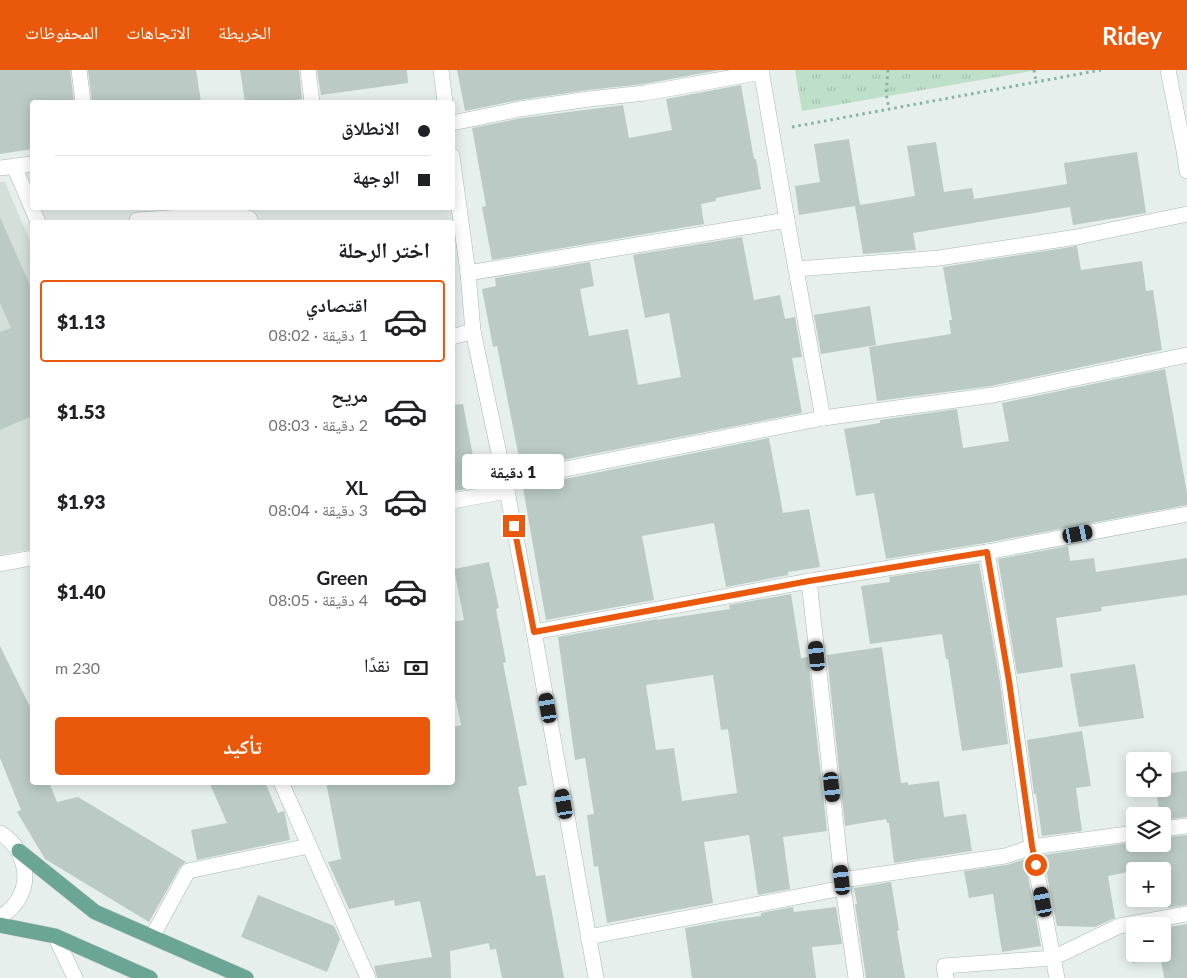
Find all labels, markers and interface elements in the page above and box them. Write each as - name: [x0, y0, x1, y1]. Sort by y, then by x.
- text: المحفوظات: [25, 21, 98, 43]
- text: الاتجاهات: [126, 21, 190, 43]
- text: الخريطة: [218, 21, 271, 43]
- text: Ridey: [1102, 21, 1162, 50]
- text: الانطلاق: [341, 116, 400, 139]
- text: الوجهة: [352, 165, 400, 188]
- text: اختر الرحلة: [338, 236, 430, 263]
- text: اقتصادي: [306, 293, 368, 316]
- icon: car: [383, 299, 428, 344]
- text: $1.13: [57, 310, 106, 333]
- text: 1 دقيقة · 08:02: [269, 325, 368, 344]
- text: مريح: [331, 383, 368, 406]
- icon: car: [383, 389, 428, 434]
- text: $1.53: [57, 400, 106, 423]
- text: 2 دقيقة · 08:03: [269, 415, 368, 434]
- callout: 1 دقيقة: [463, 454, 565, 488]
- text: 1 دقيقة: [490, 462, 536, 481]
- text: XL: [345, 476, 368, 499]
- icon: car: [383, 479, 428, 524]
- text: $1.93: [57, 490, 106, 513]
- text: 3 دقيقة · 08:04: [269, 500, 368, 519]
- route end: [503, 515, 525, 537]
- car: [1061, 524, 1094, 544]
- text: Green: [317, 566, 368, 589]
- icon: car: [383, 569, 428, 614]
- text: $1.40: [57, 580, 106, 603]
- text: 4 دقيقة · 08:05: [269, 590, 368, 609]
- car: [807, 640, 826, 672]
- text: نقدًا: [364, 653, 390, 676]
- icon: cash: [402, 654, 430, 682]
- text: 230 m: [55, 658, 100, 677]
- car: [538, 692, 557, 724]
- button: تأكيد: [55, 717, 430, 775]
- map controls: [1126, 752, 1171, 962]
- button: locate: [1126, 752, 1171, 797]
- car: [822, 771, 841, 803]
- car: [554, 788, 573, 820]
- button: layers: [1126, 807, 1171, 852]
- route start: [1025, 854, 1047, 876]
- button: +: [1126, 862, 1171, 907]
- car: [832, 864, 851, 896]
- car: [1032, 886, 1053, 918]
- button: −: [1126, 917, 1171, 962]

